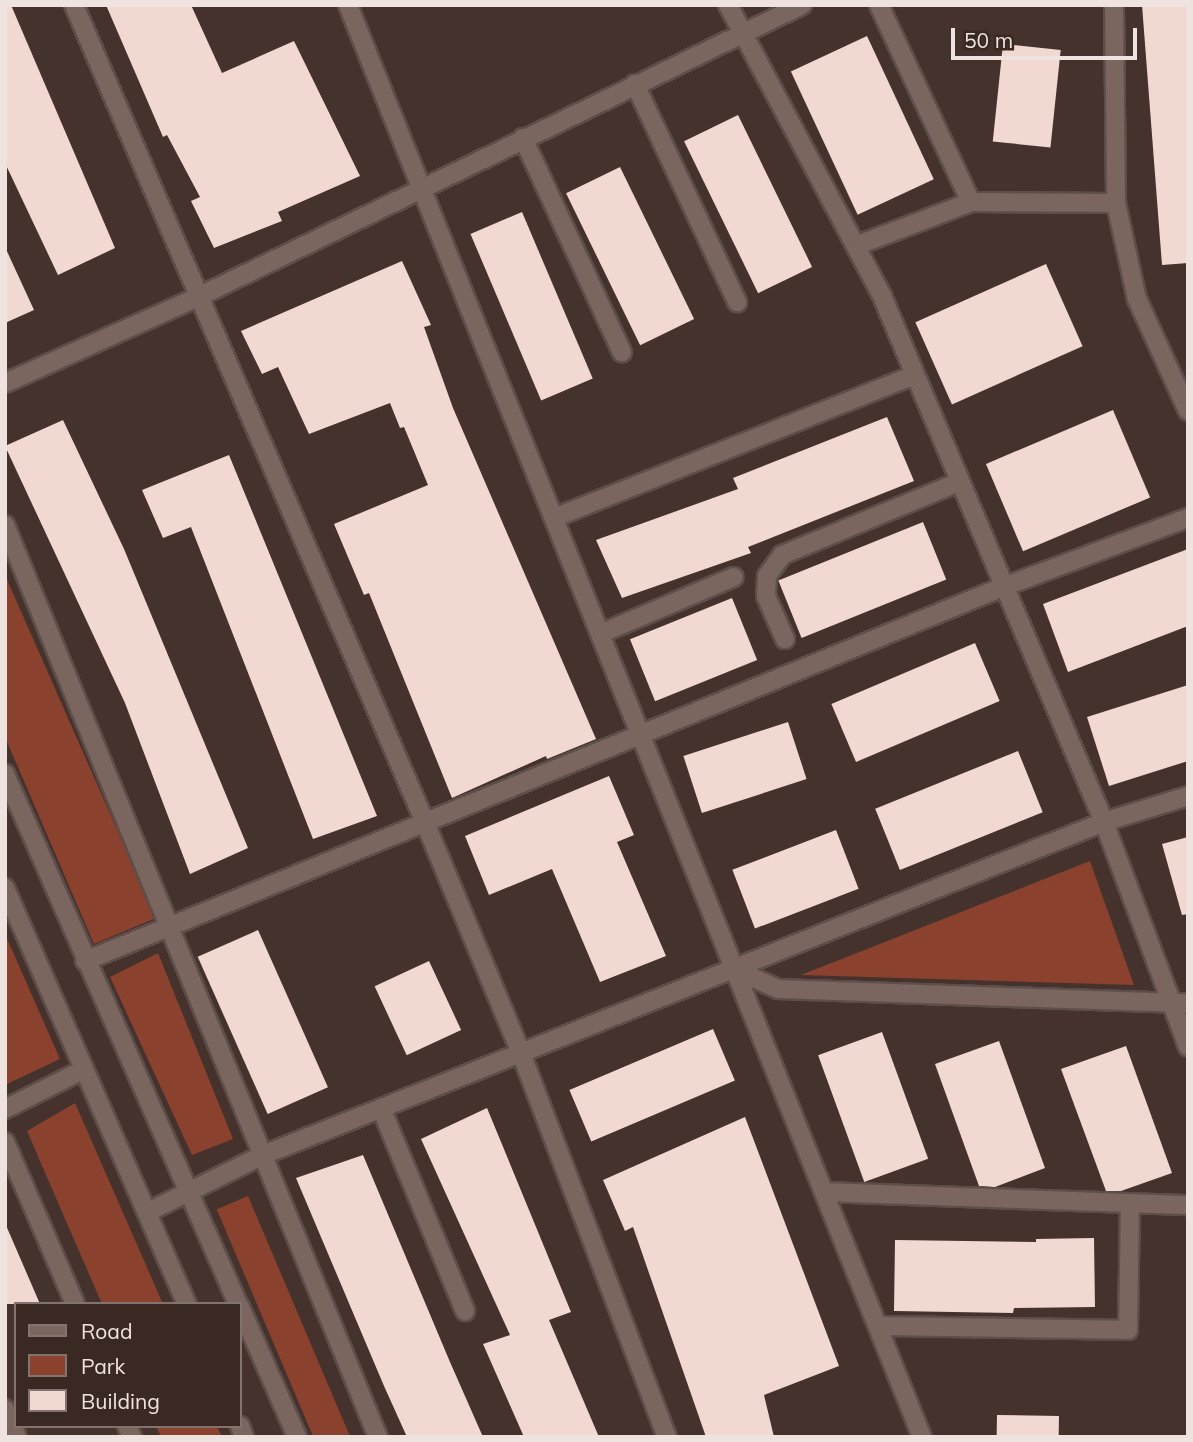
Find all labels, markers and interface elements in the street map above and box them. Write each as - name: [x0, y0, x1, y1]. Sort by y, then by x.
- scale bar: [955, 14, 1140, 58]
- text: 50 m: [964, 27, 1013, 53]
- legend: [14, 1302, 242, 1428]
- text: Road: [81, 1318, 132, 1344]
- text: Park: [81, 1353, 125, 1379]
- text: Building: [81, 1388, 160, 1414]

